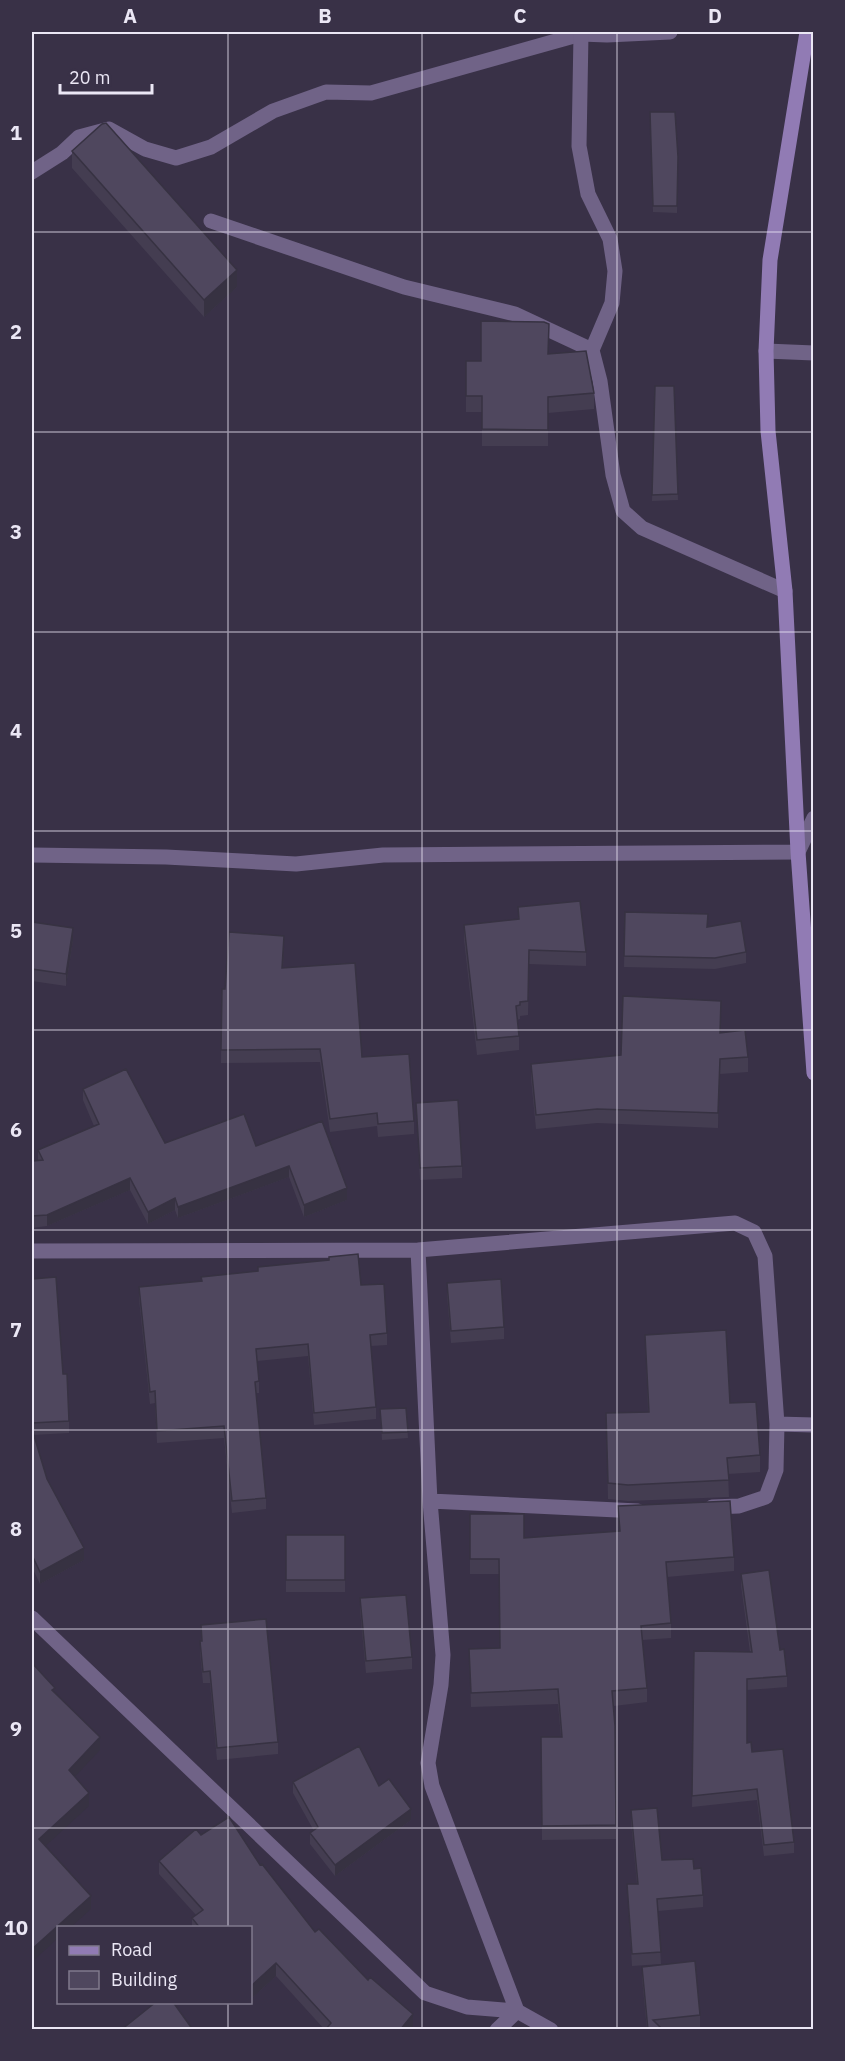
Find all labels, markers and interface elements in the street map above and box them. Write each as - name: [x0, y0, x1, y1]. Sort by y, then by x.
- text: A: [123, 2, 137, 29]
- text: B: [318, 2, 332, 29]
- text: C: [513, 2, 527, 29]
- text: D: [708, 2, 722, 29]
- scale bar: [60, 57, 152, 95]
- text: 20 m: [69, 66, 111, 89]
- text: 1: [10, 119, 22, 146]
- text: 2: [10, 318, 22, 345]
- text: 3: [10, 518, 22, 545]
- text: 4: [10, 717, 22, 744]
- text: 5: [10, 917, 22, 944]
- text: 6: [10, 1116, 22, 1143]
- text: 7: [10, 1316, 22, 1343]
- text: 8: [10, 1515, 22, 1542]
- text: 9: [10, 1715, 22, 1742]
- text: 10: [4, 1914, 28, 1941]
- legend: [57, 1926, 252, 2004]
- text: Road: [111, 1938, 152, 1961]
- text: Building: [111, 1968, 178, 1991]

